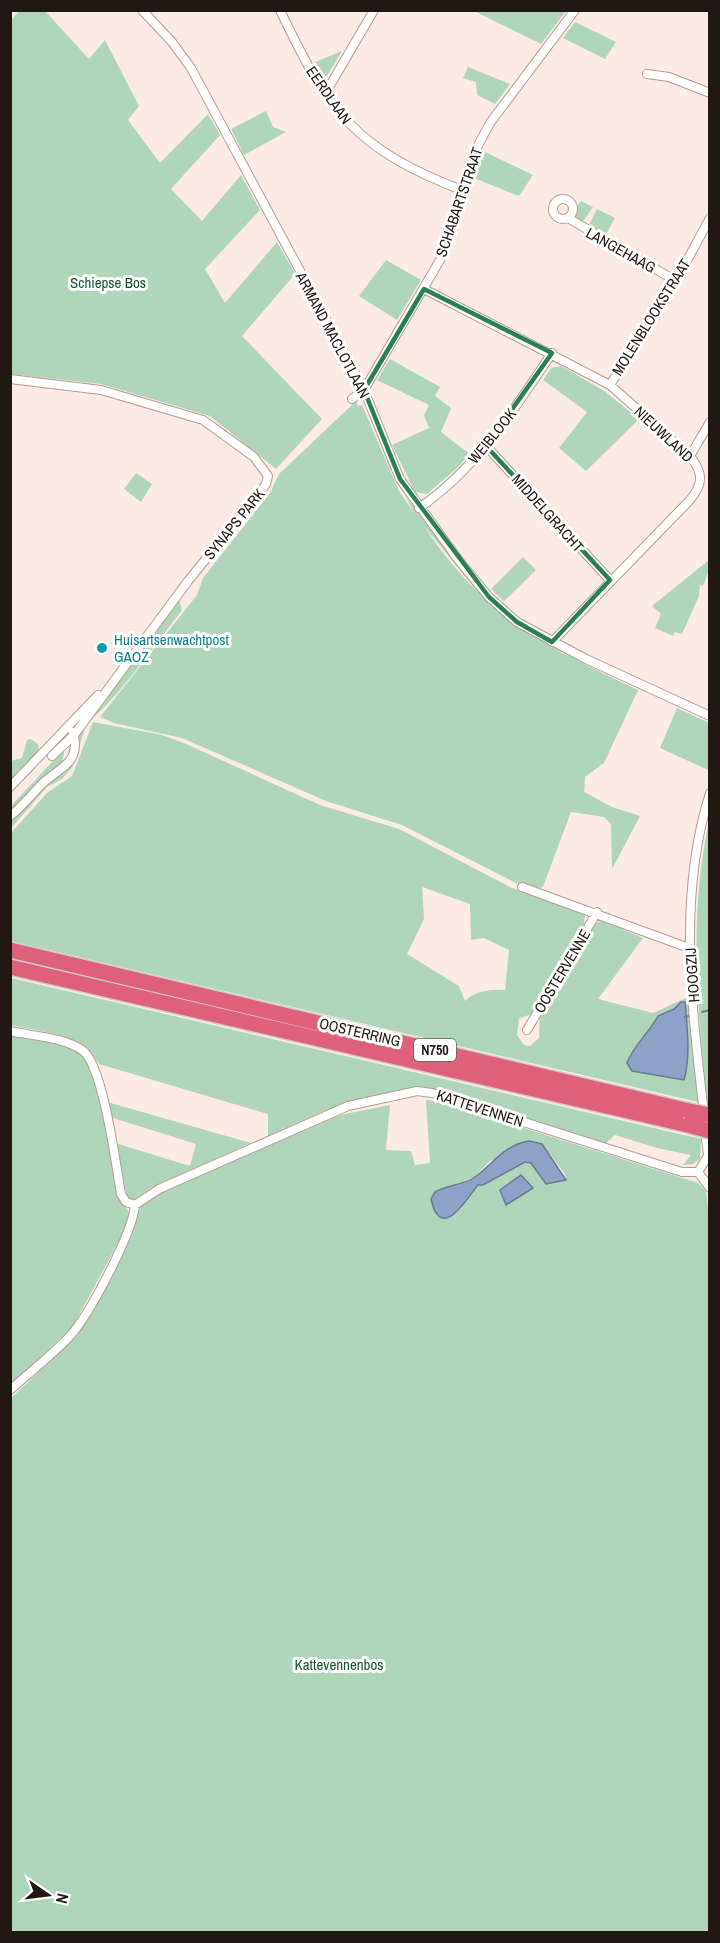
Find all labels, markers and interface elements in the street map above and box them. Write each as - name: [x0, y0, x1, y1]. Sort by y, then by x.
- street label: EERDLAAN: [301, 62, 357, 128]
- street label: SCHABARTSTRAAT: [430, 144, 488, 260]
- street label: LANGEHAAG: [582, 222, 660, 278]
- street label: MOLENBLOOKSTRAAT: [607, 254, 696, 379]
- street label: ARMAND MACLOTLAAN: [290, 267, 375, 402]
- park label: Schiepse Bos: [70, 272, 146, 293]
- street label: NIEUWLAND: [630, 401, 698, 467]
- street label: WEIBLOOK: [463, 403, 521, 468]
- street label: MIDDELGRACHT: [507, 469, 589, 557]
- street label: SYNAPS PARK: [199, 483, 270, 564]
- place label: Huisartsenwachtpost GAOZ: [114, 629, 229, 667]
- marker: Huisartsenwachtpost GAOZ: [95, 641, 109, 655]
- street label: OOSTERVENNE: [529, 925, 595, 1017]
- street label: HOOGZIJ: [680, 947, 704, 1003]
- street label: OOSTERRING: [317, 1012, 403, 1052]
- road number: N750: [414, 1039, 456, 1061]
- street label: KATTEVENNEN: [434, 1084, 526, 1132]
- park label: Kattevennenbos: [295, 1654, 383, 1675]
- north arrow: [18, 1865, 78, 1925]
- text: N: [51, 1891, 74, 1906]

